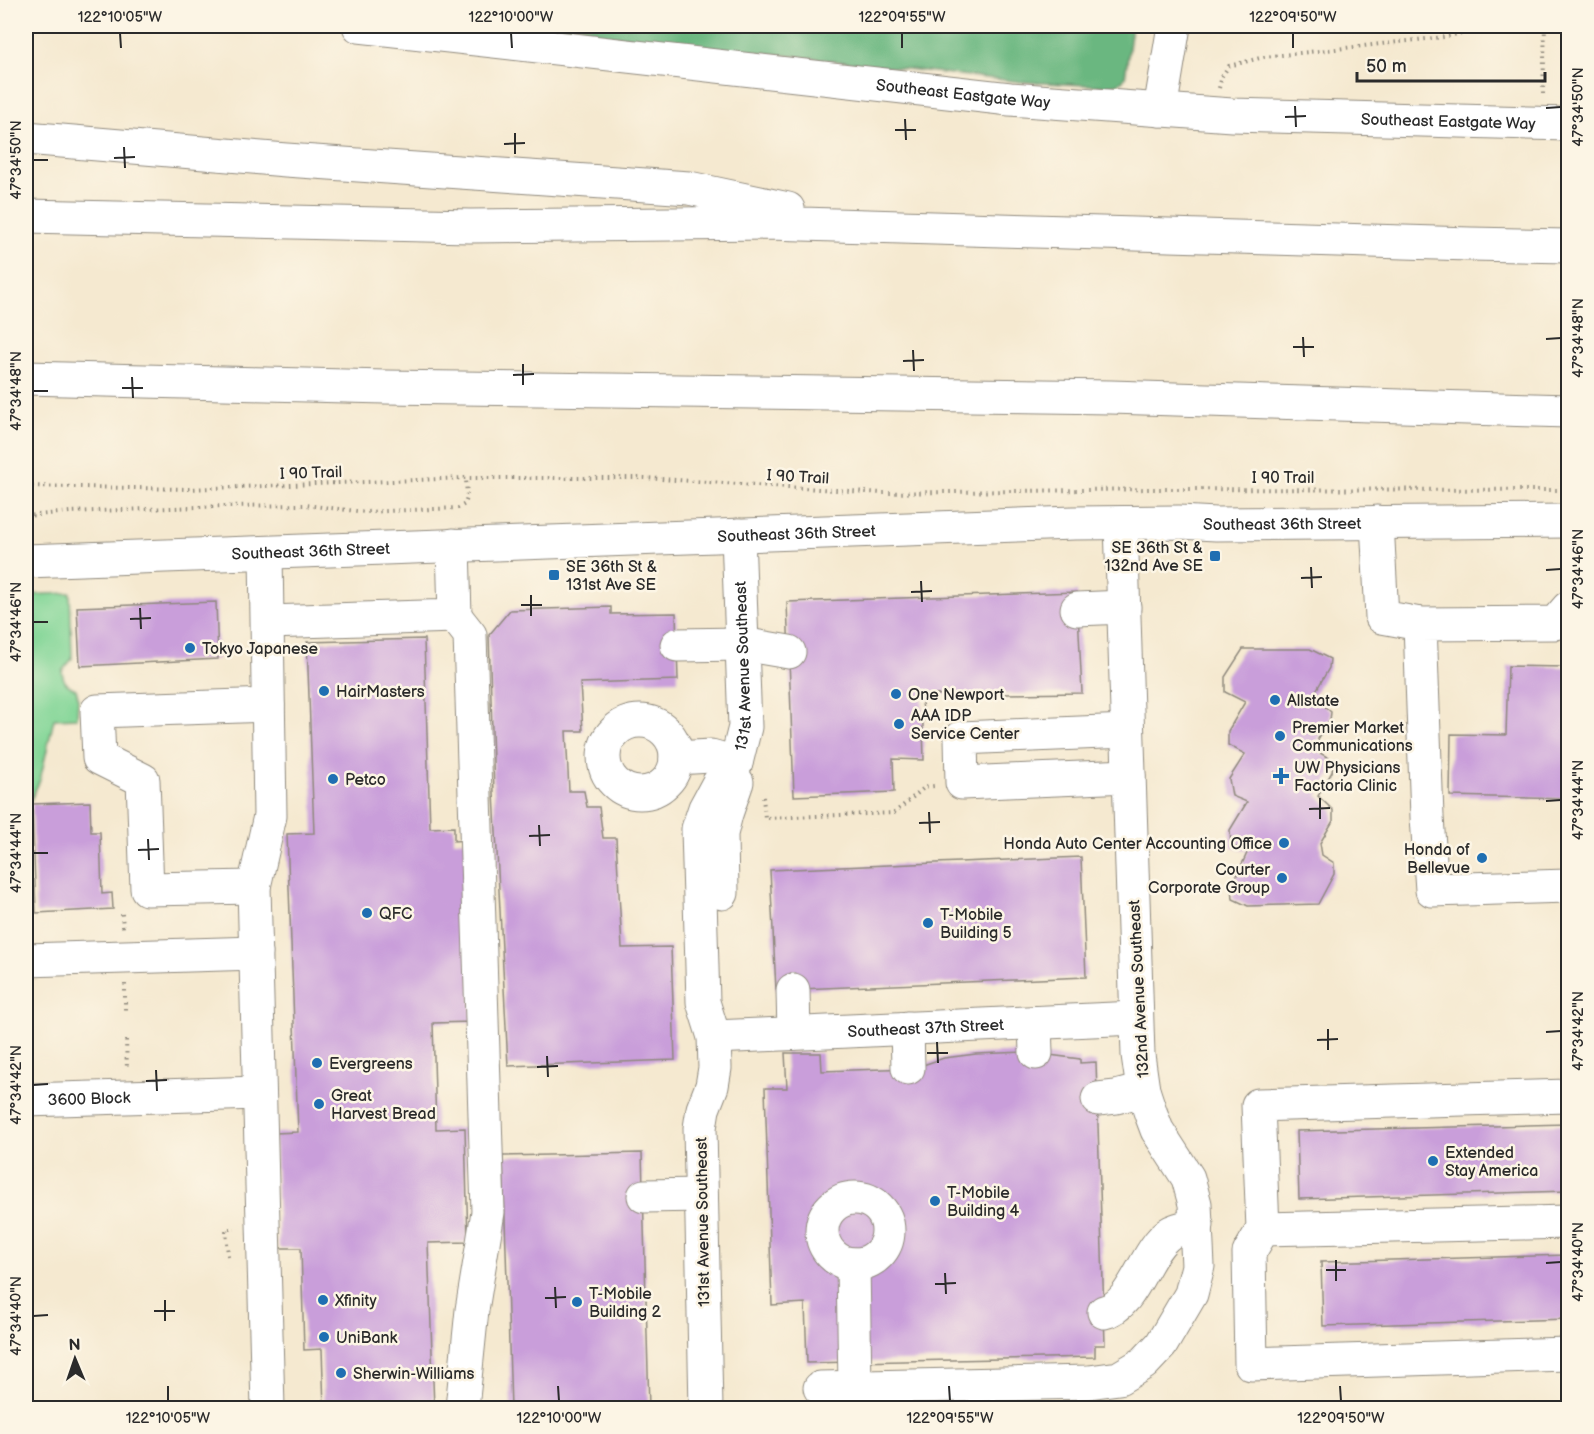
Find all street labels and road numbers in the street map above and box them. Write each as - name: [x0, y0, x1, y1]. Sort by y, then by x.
- street label: Southeast Eastgate Way: [875, 76, 1052, 113]
- street label: Southeast Eastgate Way: [1361, 110, 1537, 134]
- street label: I 90 Trail: [280, 463, 343, 484]
- street label: I 90 Trail: [766, 466, 830, 489]
- street label: I 90 Trail: [1252, 469, 1314, 488]
- street label: Southeast 36th Street: [1202, 515, 1362, 535]
- street label: Southeast 36th Street: [717, 522, 876, 547]
- street label: Southeast 36th Street: [231, 540, 390, 565]
- street label: 131st Avenue Southeast: [731, 581, 756, 753]
- street label: 132nd Avenue Southeast: [1125, 899, 1154, 1078]
- street label: Southeast 37th Street: [847, 1016, 1005, 1042]
- street label: 3600 Block: [47, 1089, 131, 1110]
- street label: 131st Avenue Southeast: [693, 1137, 714, 1307]

